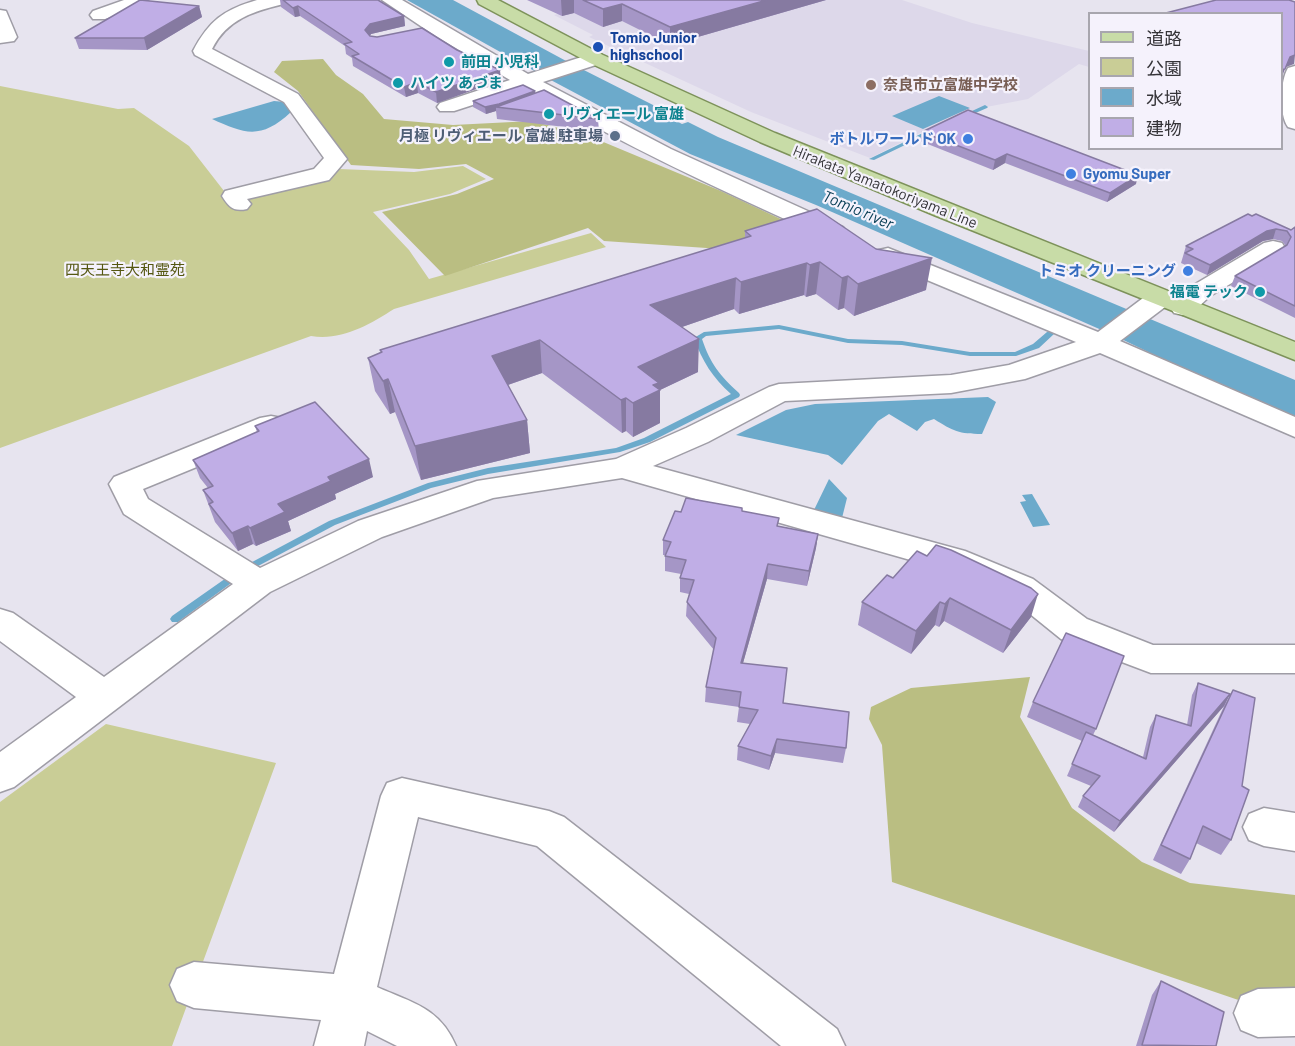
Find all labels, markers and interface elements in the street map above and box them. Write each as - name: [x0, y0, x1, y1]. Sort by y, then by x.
- legend: [1088, 12, 1283, 150]
- text: 道路: [1146, 27, 1182, 49]
- place label: Tomio Junior highschool: [610, 29, 697, 64]
- marker: Tomio Junior highschool: [591, 40, 605, 54]
- place label: 前田 小児科: [461, 53, 539, 71]
- marker: 前田 小児科: [442, 55, 456, 69]
- text: 公園: [1146, 57, 1182, 79]
- place label: ハイツ あづま: [410, 74, 503, 92]
- marker: ハイツ あづま: [391, 76, 405, 90]
- place label: 奈良市立富雄中学校: [883, 76, 1018, 94]
- marker: 奈良市立富雄中学校: [864, 78, 878, 92]
- text: 水域: [1146, 87, 1182, 109]
- place label: リヴィエール 富雄: [561, 105, 684, 123]
- marker: リヴィエール 富雄: [542, 107, 556, 121]
- text: 建物: [1146, 117, 1182, 139]
- place label: 月極 リヴィエール 富雄 駐車場: [399, 127, 603, 145]
- marker: 月極 リヴィエール 富雄 駐車場: [608, 129, 622, 143]
- place label: ボトルワールド OK: [829, 130, 956, 148]
- marker: ボトルワールド OK: [961, 132, 975, 146]
- street label: Hirakata Yamatokoriyama Line: [790, 142, 980, 232]
- place label: Gyomu Super: [1083, 165, 1171, 183]
- marker: Gyomu Super: [1064, 167, 1078, 181]
- water label: Tomio river: [820, 186, 896, 234]
- park label: 四天王寺大和霊苑: [65, 261, 185, 279]
- place label: トミオ クリーニング: [1038, 262, 1176, 280]
- marker: トミオ クリーニング: [1181, 264, 1195, 278]
- place label: 福電 テック: [1170, 283, 1248, 301]
- marker: 福電 テック: [1253, 285, 1267, 299]

